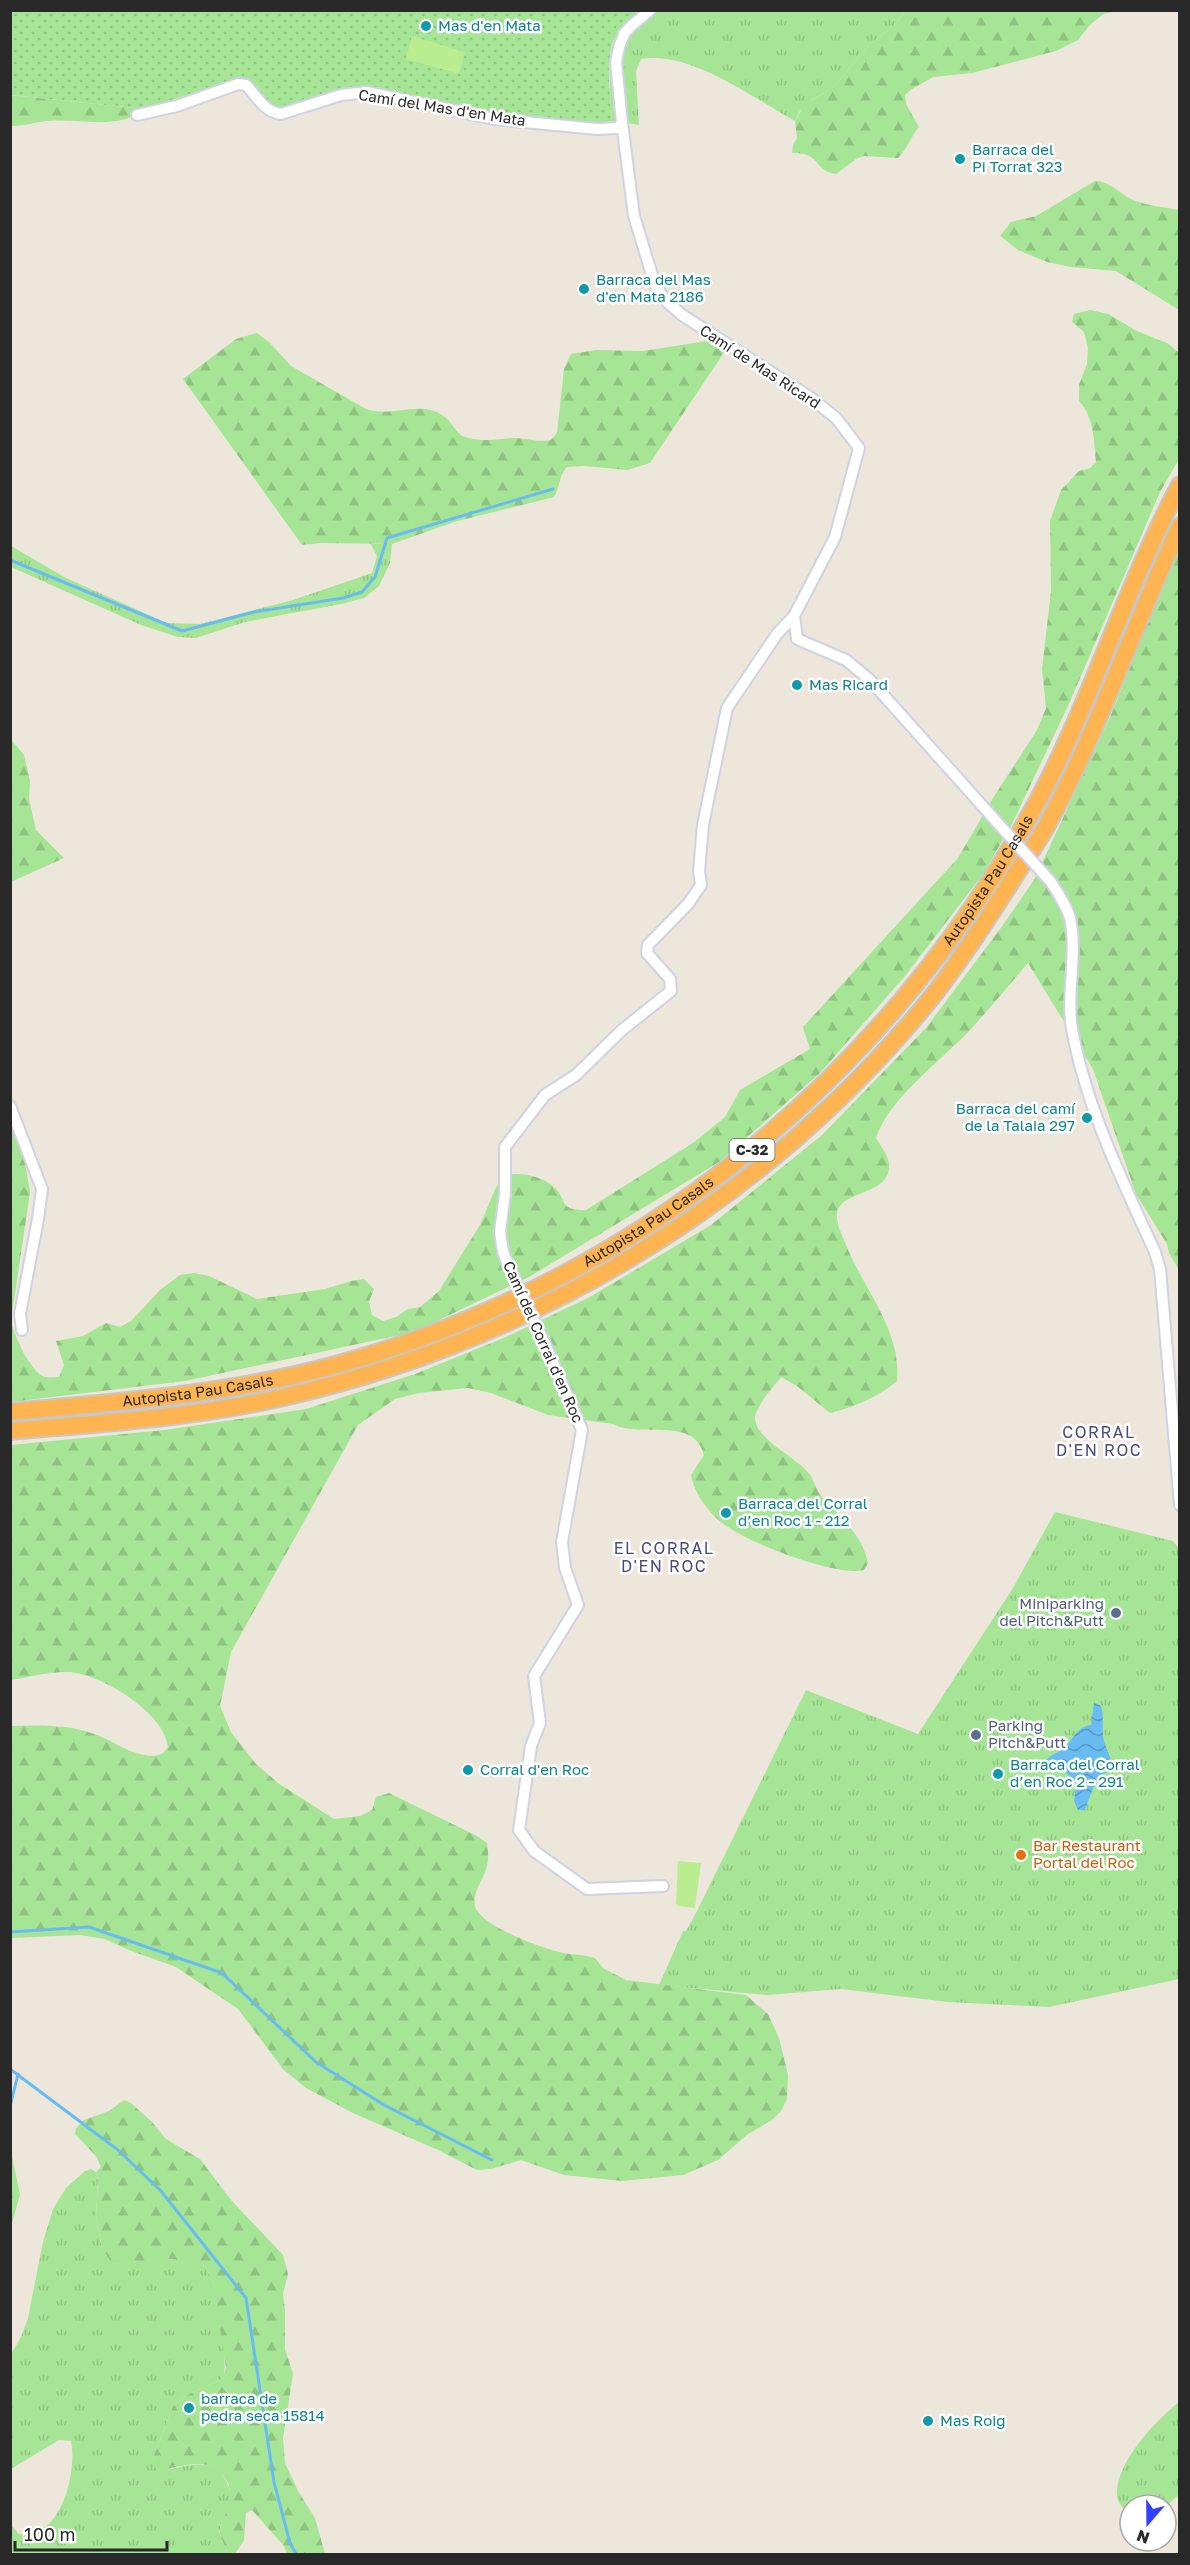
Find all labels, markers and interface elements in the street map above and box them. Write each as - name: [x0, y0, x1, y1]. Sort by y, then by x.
- place label: Mas d'en Mata: [438, 16, 541, 34]
- marker: Mas d'en Mata: [419, 19, 433, 33]
- street label: Camí del Mas d'en Mata: [357, 85, 527, 129]
- place label: Barraca del Pi Torrat 323: [972, 140, 1062, 175]
- marker: Barraca del Pi Torrat 323: [953, 152, 967, 166]
- place label: Barraca del Mas d'en Mata 2186: [596, 270, 711, 305]
- marker: Barraca del Mas d'en Mata 2186: [577, 282, 591, 296]
- street label: Camí de Mas Ricard: [697, 320, 824, 412]
- place label: Mas Ricard: [809, 675, 888, 693]
- marker: Mas Ricard: [790, 678, 804, 692]
- street label: Autopista Pau Casals: [938, 811, 1036, 949]
- place label: Barraca del camí de la Talaia 297: [956, 1099, 1076, 1134]
- marker: Barraca del camí de la Talaia 297: [1080, 1111, 1094, 1125]
- road number: C-32: [730, 1139, 774, 1161]
- street label: Autopista Pau Casals: [579, 1172, 717, 1270]
- street label: Camí del Corral d'en Roc: [500, 1258, 588, 1425]
- street label: Autopista Pau Casals: [121, 1370, 275, 1410]
- district label: CORRAL D'EN ROC: [1056, 1422, 1142, 1460]
- place label: Barraca del Corral d’en Roc 1 - 212: [738, 1494, 868, 1529]
- marker: Barraca del Corral d’en Roc 1 - 212: [719, 1506, 733, 1520]
- district label: EL CORRAL D'EN ROC: [614, 1538, 714, 1576]
- place label: Miniparking del Pitch&Putt: [999, 1594, 1104, 1629]
- marker: Miniparking del Pitch&Putt: [1109, 1606, 1123, 1620]
- place label: Parking Pitch&Putt: [988, 1716, 1066, 1751]
- marker: Parking Pitch&Putt: [969, 1728, 983, 1742]
- place label: Barraca del Corral d’en Roc 2 - 291: [1010, 1755, 1140, 1790]
- place label: Corral d'en Roc: [480, 1760, 589, 1778]
- marker: Corral d'en Roc: [461, 1763, 475, 1777]
- marker: Barraca del Corral d’en Roc 2 - 291: [991, 1767, 1005, 1781]
- place label: Bar Restaurant Portal del Roc: [1033, 1836, 1141, 1871]
- marker: Bar Restaurant Portal del Roc: [1014, 1848, 1028, 1862]
- place label: barraca de pedra seca 15814: [201, 2389, 325, 2424]
- marker: barraca de pedra seca 15814: [182, 2401, 196, 2415]
- place label: Mas Roig: [940, 2411, 1005, 2429]
- marker: Mas Roig: [921, 2414, 935, 2428]
- north arrow: [1118, 2493, 1178, 2553]
- scale bar: [15, 2514, 166, 2552]
- text: 100 m: [24, 2523, 75, 2545]
- text: N: [1134, 2526, 1152, 2549]

